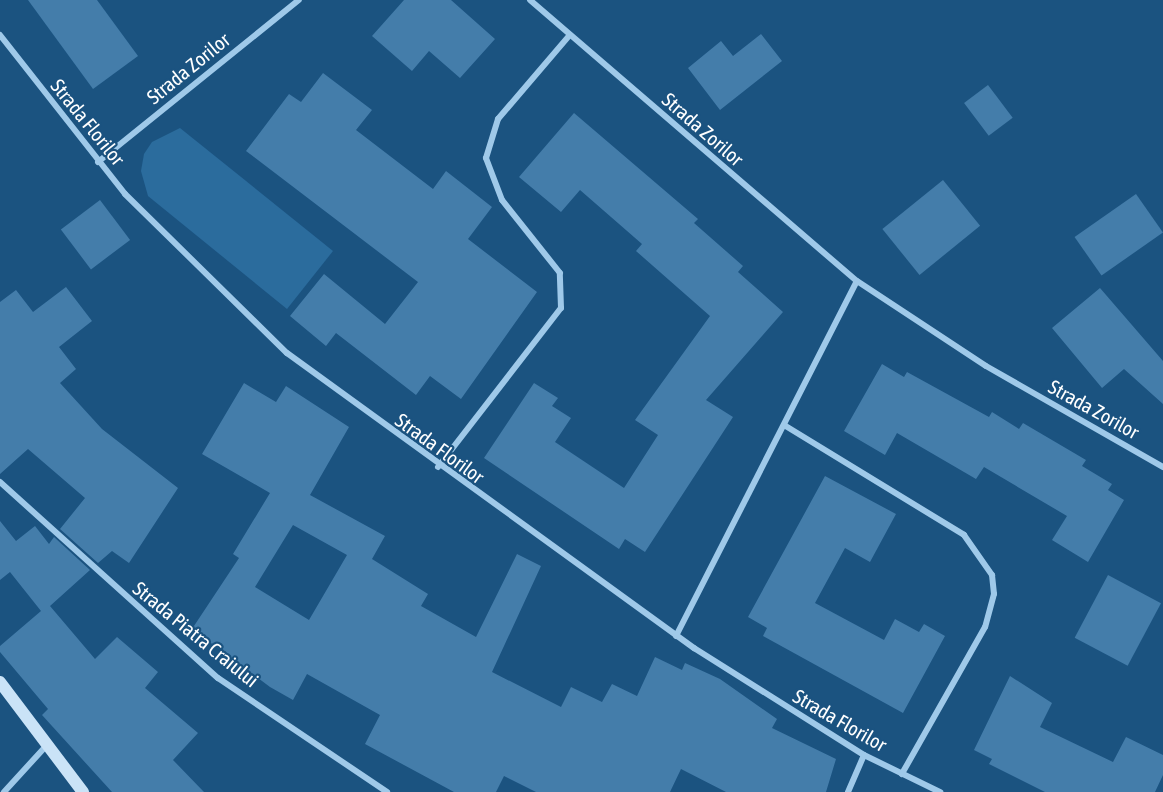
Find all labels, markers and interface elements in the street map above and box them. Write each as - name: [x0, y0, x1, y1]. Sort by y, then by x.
- street label: Strada Zorilor: [142, 27, 234, 109]
- street label: Strada Florilor: [46, 74, 130, 170]
- street label: Strada Zorilor: [657, 87, 749, 171]
- street label: Strada Zorilor: [1045, 374, 1143, 444]
- street label: Strada Florilor: [391, 408, 489, 488]
- street label: Strada Piatra Craiului: [128, 576, 264, 692]
- street label: Strada Florilor: [789, 684, 891, 756]

